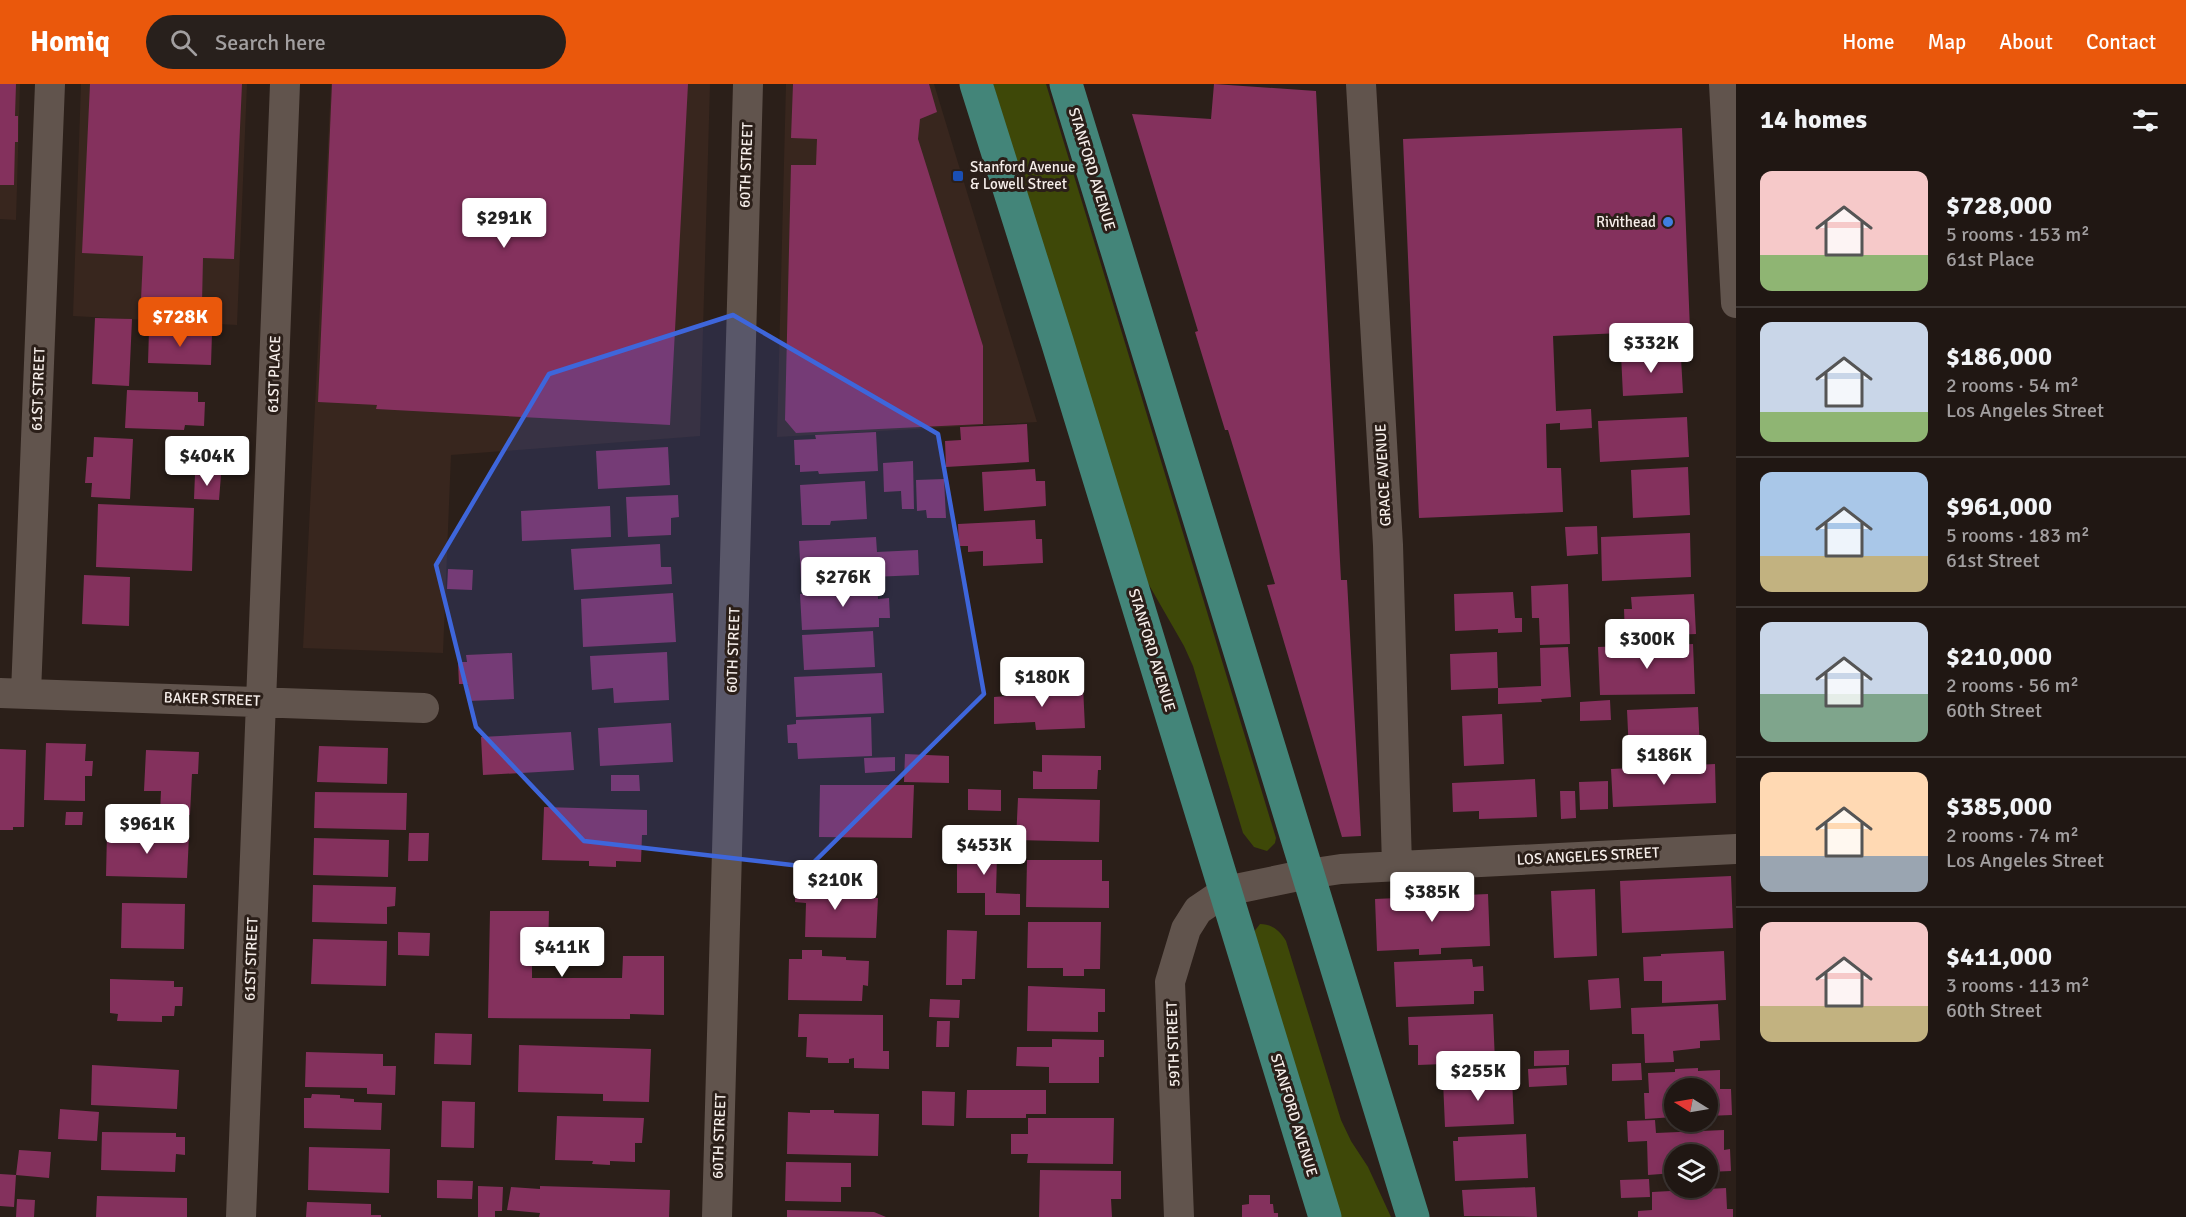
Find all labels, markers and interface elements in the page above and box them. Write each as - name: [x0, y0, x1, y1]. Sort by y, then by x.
- search box: [146, 15, 566, 69]
- text: Homiq: [30, 25, 110, 59]
- icon: search: [167, 26, 200, 59]
- text: Search here: [215, 29, 326, 56]
- text: Home: [1842, 29, 1895, 55]
- text: Map: [1928, 29, 1966, 55]
- text: About: [1999, 29, 2053, 55]
- text: Contact: [2086, 29, 2156, 55]
- text: 14 homes: [1760, 104, 1867, 136]
- icon: filters: [2129, 104, 2162, 137]
- street label: STANFORD AVENUE: [1065, 105, 1119, 233]
- street label: 60TH STREET: [736, 121, 757, 208]
- place label: Stanford Avenue & Lowell Street: [970, 158, 1076, 193]
- marker: Stanford Avenue & Lowell Street: [951, 169, 965, 183]
- text: $728,000: [1946, 190, 2052, 222]
- icon: home: [1808, 195, 1880, 267]
- pin: $291K: [462, 198, 546, 249]
- text: $291K: [476, 205, 532, 230]
- place label: Rivithead: [1596, 213, 1656, 231]
- marker: Rivithead: [1661, 215, 1675, 229]
- text: 5 rooms · 153 m²: [1946, 222, 2090, 247]
- text: 61st Place: [1946, 247, 2034, 272]
- pin: $728K: [138, 297, 222, 348]
- text: $728K: [152, 304, 208, 329]
- pin: $332K: [1609, 323, 1693, 374]
- text: $332K: [1623, 330, 1679, 355]
- street label: 61ST PLACE: [264, 335, 284, 413]
- text: $186,000: [1946, 341, 2052, 373]
- street label: 61ST STREET: [28, 346, 48, 431]
- icon: home: [1808, 346, 1880, 418]
- text: 2 rooms · 54 m²: [1946, 373, 2079, 398]
- text: Los Angeles Street: [1946, 398, 2104, 423]
- street label: GRACE AVENUE: [1371, 423, 1395, 527]
- pin: $404K: [165, 436, 249, 487]
- text: $404K: [179, 443, 235, 468]
- text: $961,000: [1946, 491, 2052, 523]
- icon: home: [1808, 496, 1880, 568]
- text: 5 rooms · 183 m²: [1946, 523, 2090, 548]
- text: 61st Street: [1946, 548, 2040, 573]
- pin: $276K: [801, 557, 885, 608]
- text: $276K: [815, 564, 871, 589]
- street label: STANFORD AVENUE: [1125, 586, 1179, 714]
- street label: 60TH STREET: [723, 606, 744, 693]
- pin: $300K: [1605, 619, 1689, 670]
- text: $300K: [1619, 626, 1675, 651]
- text: $210,000: [1946, 641, 2052, 673]
- icon: home: [1808, 646, 1880, 718]
- pin: $180K: [1000, 657, 1084, 708]
- text: $180K: [1014, 664, 1070, 689]
- text: 2 rooms · 56 m²: [1946, 673, 2079, 698]
- street label: BAKER STREET: [163, 688, 261, 710]
- text: 60th Street: [1946, 698, 2042, 723]
- pin: $186K: [1622, 735, 1706, 786]
- text: $186K: [1636, 742, 1692, 767]
- text: $385,000: [1946, 791, 2052, 823]
- icon: home: [1808, 796, 1880, 868]
- pin: $961K: [105, 804, 189, 855]
- text: $961K: [119, 811, 175, 836]
- text: 2 rooms · 74 m²: [1946, 823, 2079, 848]
- pin: $453K: [942, 825, 1026, 876]
- text: $453K: [956, 832, 1012, 857]
- street label: LOS ANGELES STREET: [1516, 843, 1660, 869]
- text: Los Angeles Street: [1946, 848, 2104, 873]
- pin: $210K: [793, 860, 877, 911]
- text: $210K: [807, 867, 863, 892]
- pin: $385K: [1390, 872, 1474, 923]
- text: $385K: [1404, 879, 1460, 904]
- street label: 61ST STREET: [241, 916, 261, 1001]
- pin: $411K: [520, 927, 604, 978]
- text: $411K: [534, 934, 590, 959]
- text: $411,000: [1946, 941, 2052, 973]
- icon: home: [1808, 946, 1880, 1018]
- text: 3 rooms · 113 m²: [1946, 973, 2090, 998]
- text: 60th Street: [1946, 998, 2042, 1023]
- street label: 59TH STREET: [1162, 1000, 1183, 1087]
- street label: STANFORD AVENUE: [1267, 1051, 1321, 1179]
- pin: $255K: [1436, 1051, 1520, 1102]
- text: $255K: [1450, 1058, 1506, 1083]
- north arrow: [1664, 1078, 1718, 1132]
- map controls: [1664, 1078, 1718, 1198]
- street label: 60TH STREET: [709, 1092, 730, 1179]
- button: layers: [1664, 1144, 1718, 1198]

